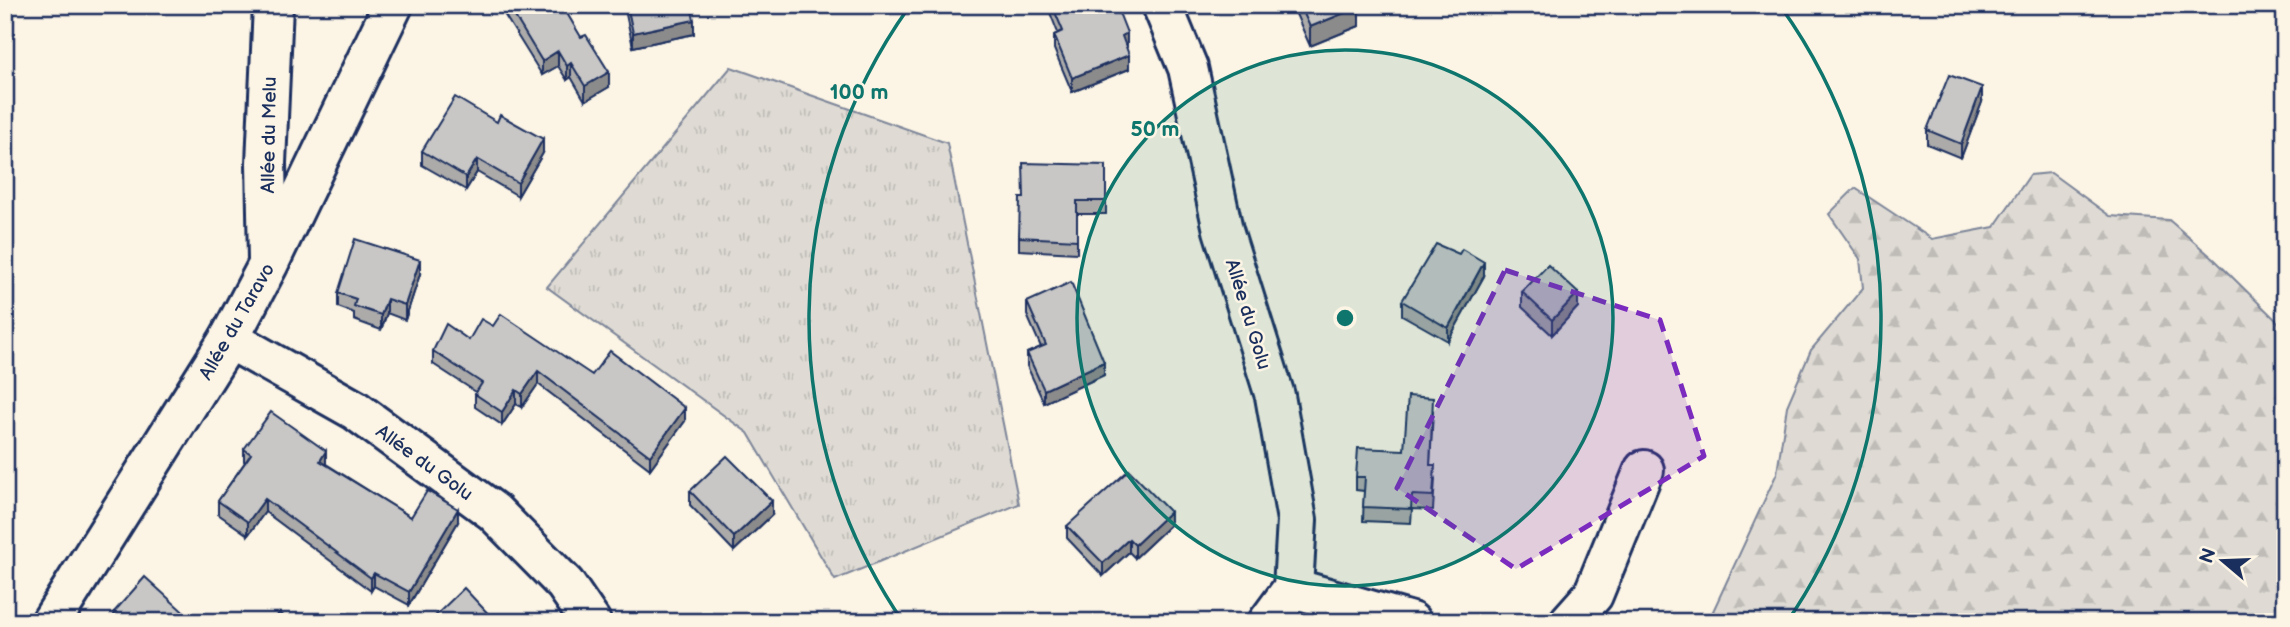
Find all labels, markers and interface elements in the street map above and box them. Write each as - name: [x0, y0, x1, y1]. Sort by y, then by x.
- street label: Allée du Melu: [257, 76, 282, 194]
- text: 100 m: [830, 80, 888, 105]
- text: 50 m: [1131, 117, 1179, 142]
- street label: Allée du Golu: [1220, 256, 1275, 372]
- street label: Allée du Taravo: [195, 259, 280, 384]
- centre of rings: [1333, 306, 1357, 330]
- street label: Allée du Golu: [371, 420, 477, 506]
- north arrow: [2188, 526, 2258, 596]
- text: N: [2195, 545, 2222, 566]

